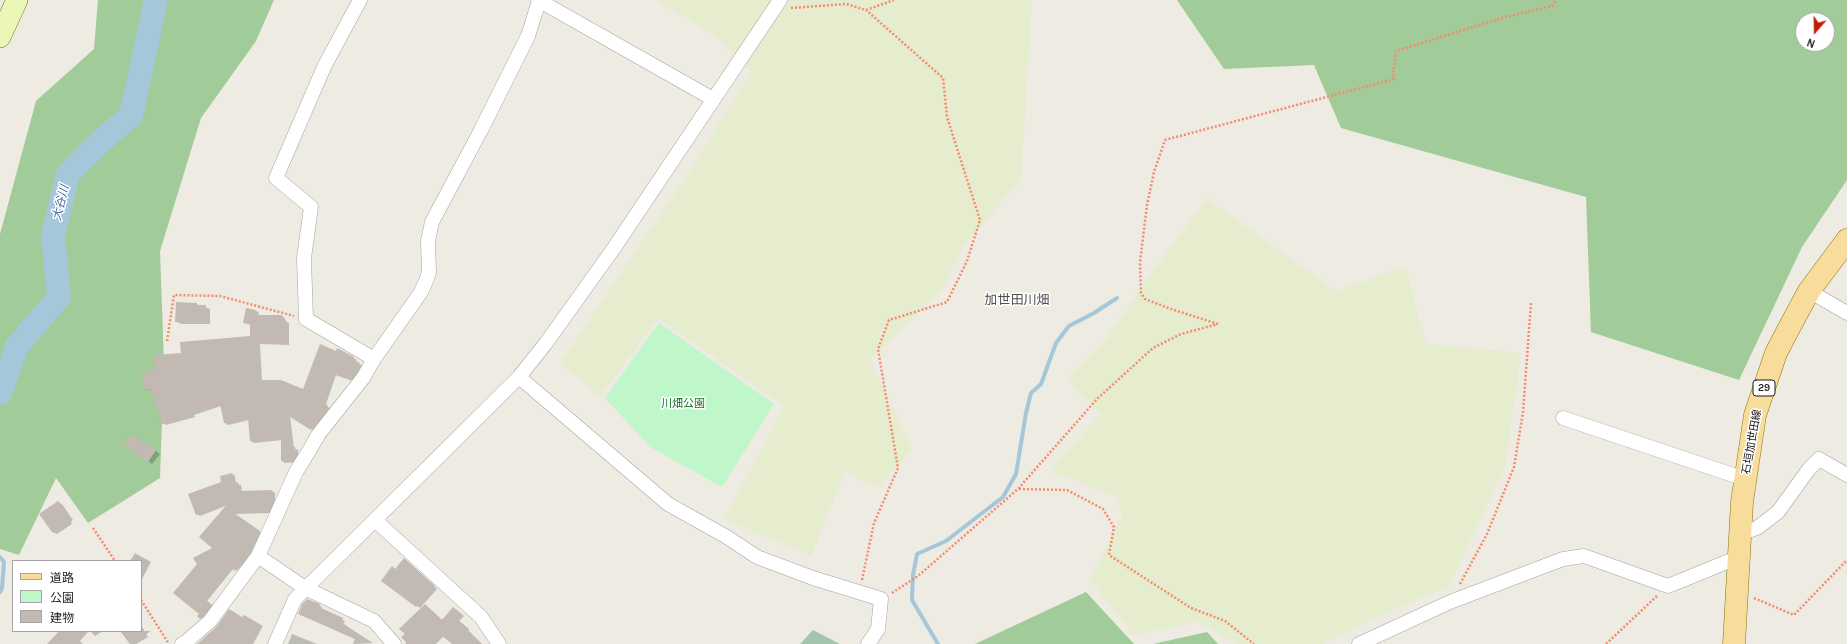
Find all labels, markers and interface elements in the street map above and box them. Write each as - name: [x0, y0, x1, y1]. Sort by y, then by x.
- north arrow: [1795, 12, 1835, 52]
- text: N: [1805, 35, 1817, 50]
- water label: 大谷川: [50, 184, 72, 222]
- district label: 加世田川畑: [985, 292, 1049, 308]
- road number: 29: [1753, 380, 1775, 396]
- park label: 川畑公園: [661, 397, 705, 411]
- street label: 石垣加世田線: [1740, 408, 1764, 476]
- legend: [12, 560, 142, 632]
- text: 道路: [50, 571, 74, 585]
- text: 公園: [50, 591, 74, 605]
- text: 建物: [50, 611, 74, 625]

